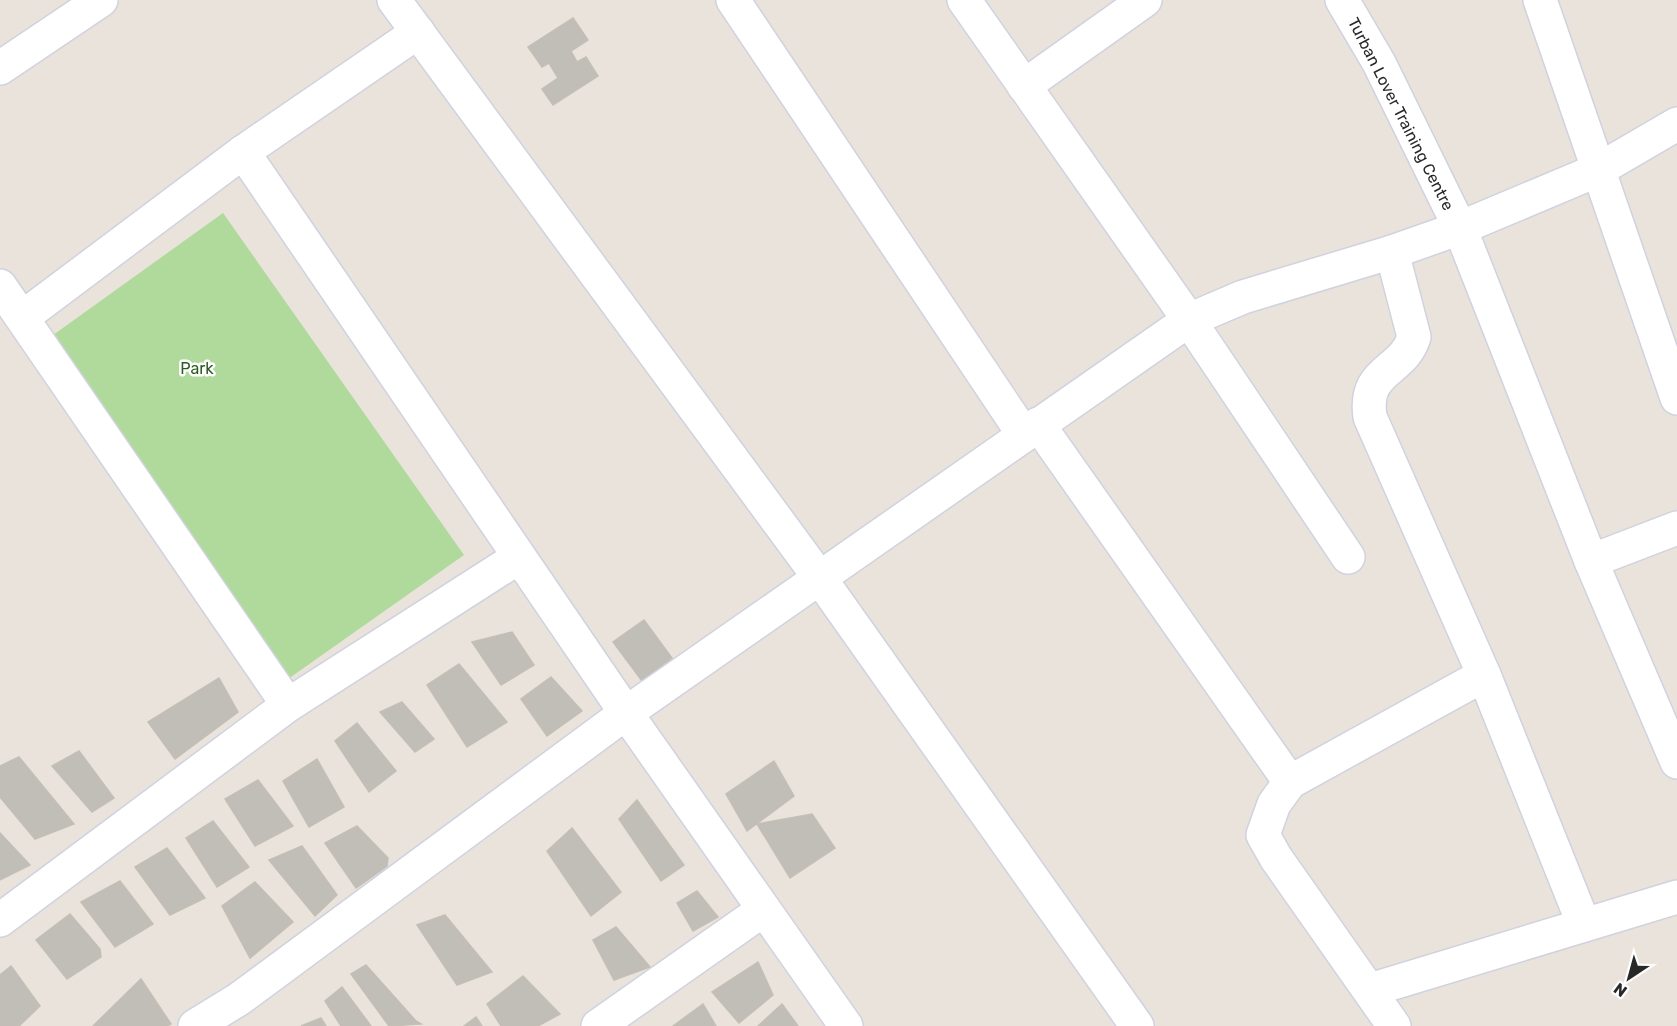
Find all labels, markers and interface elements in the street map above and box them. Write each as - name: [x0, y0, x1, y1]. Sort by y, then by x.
- street label: Turban Lover Training Centre: [1344, 14, 1458, 214]
- park label: Park: [180, 359, 214, 378]
- north arrow: [1599, 948, 1659, 1008]
- text: N: [1610, 979, 1631, 1001]

